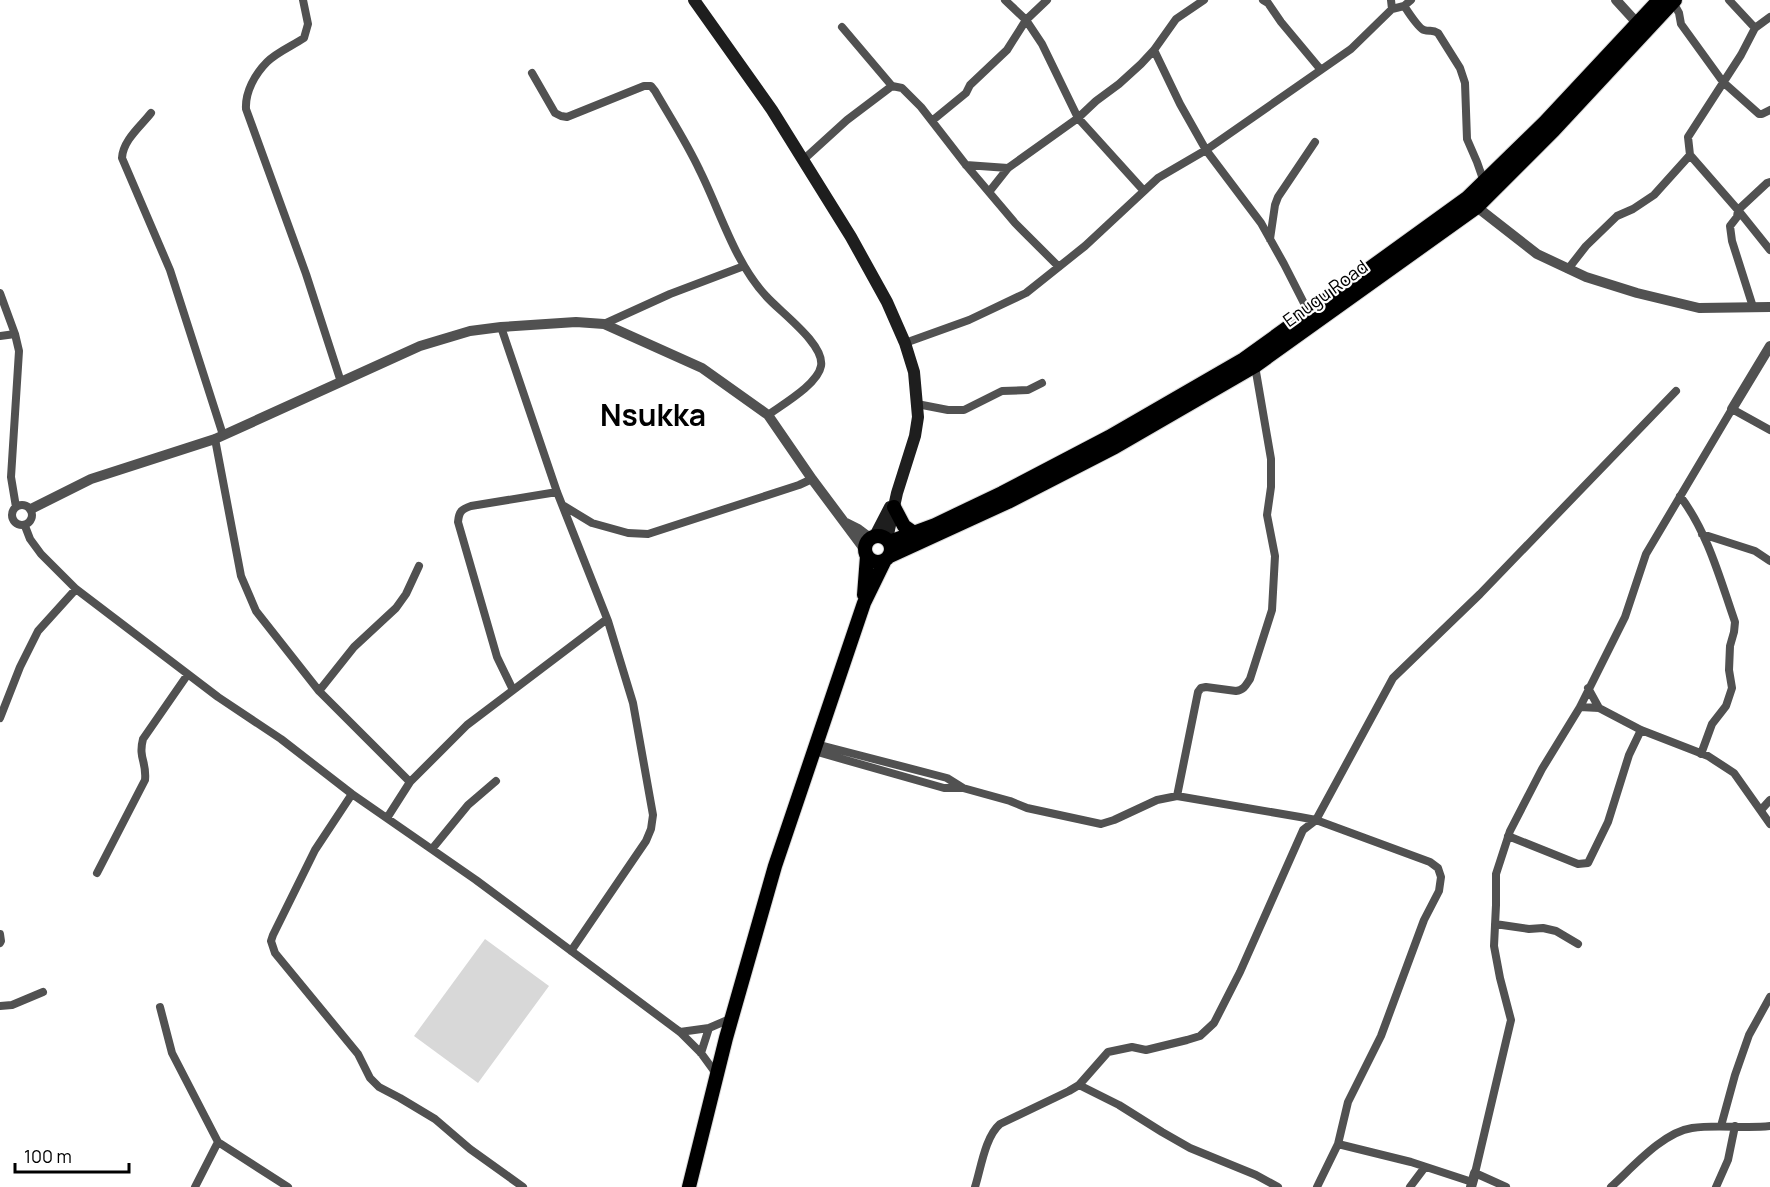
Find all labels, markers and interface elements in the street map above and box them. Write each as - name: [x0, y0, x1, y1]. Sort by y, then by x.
- street label: Enugu Road: [1278, 254, 1372, 332]
- district label: Nsukka: [600, 394, 706, 435]
- scale bar: [15, 1136, 129, 1174]
- text: 100 m: [24, 1144, 72, 1168]

